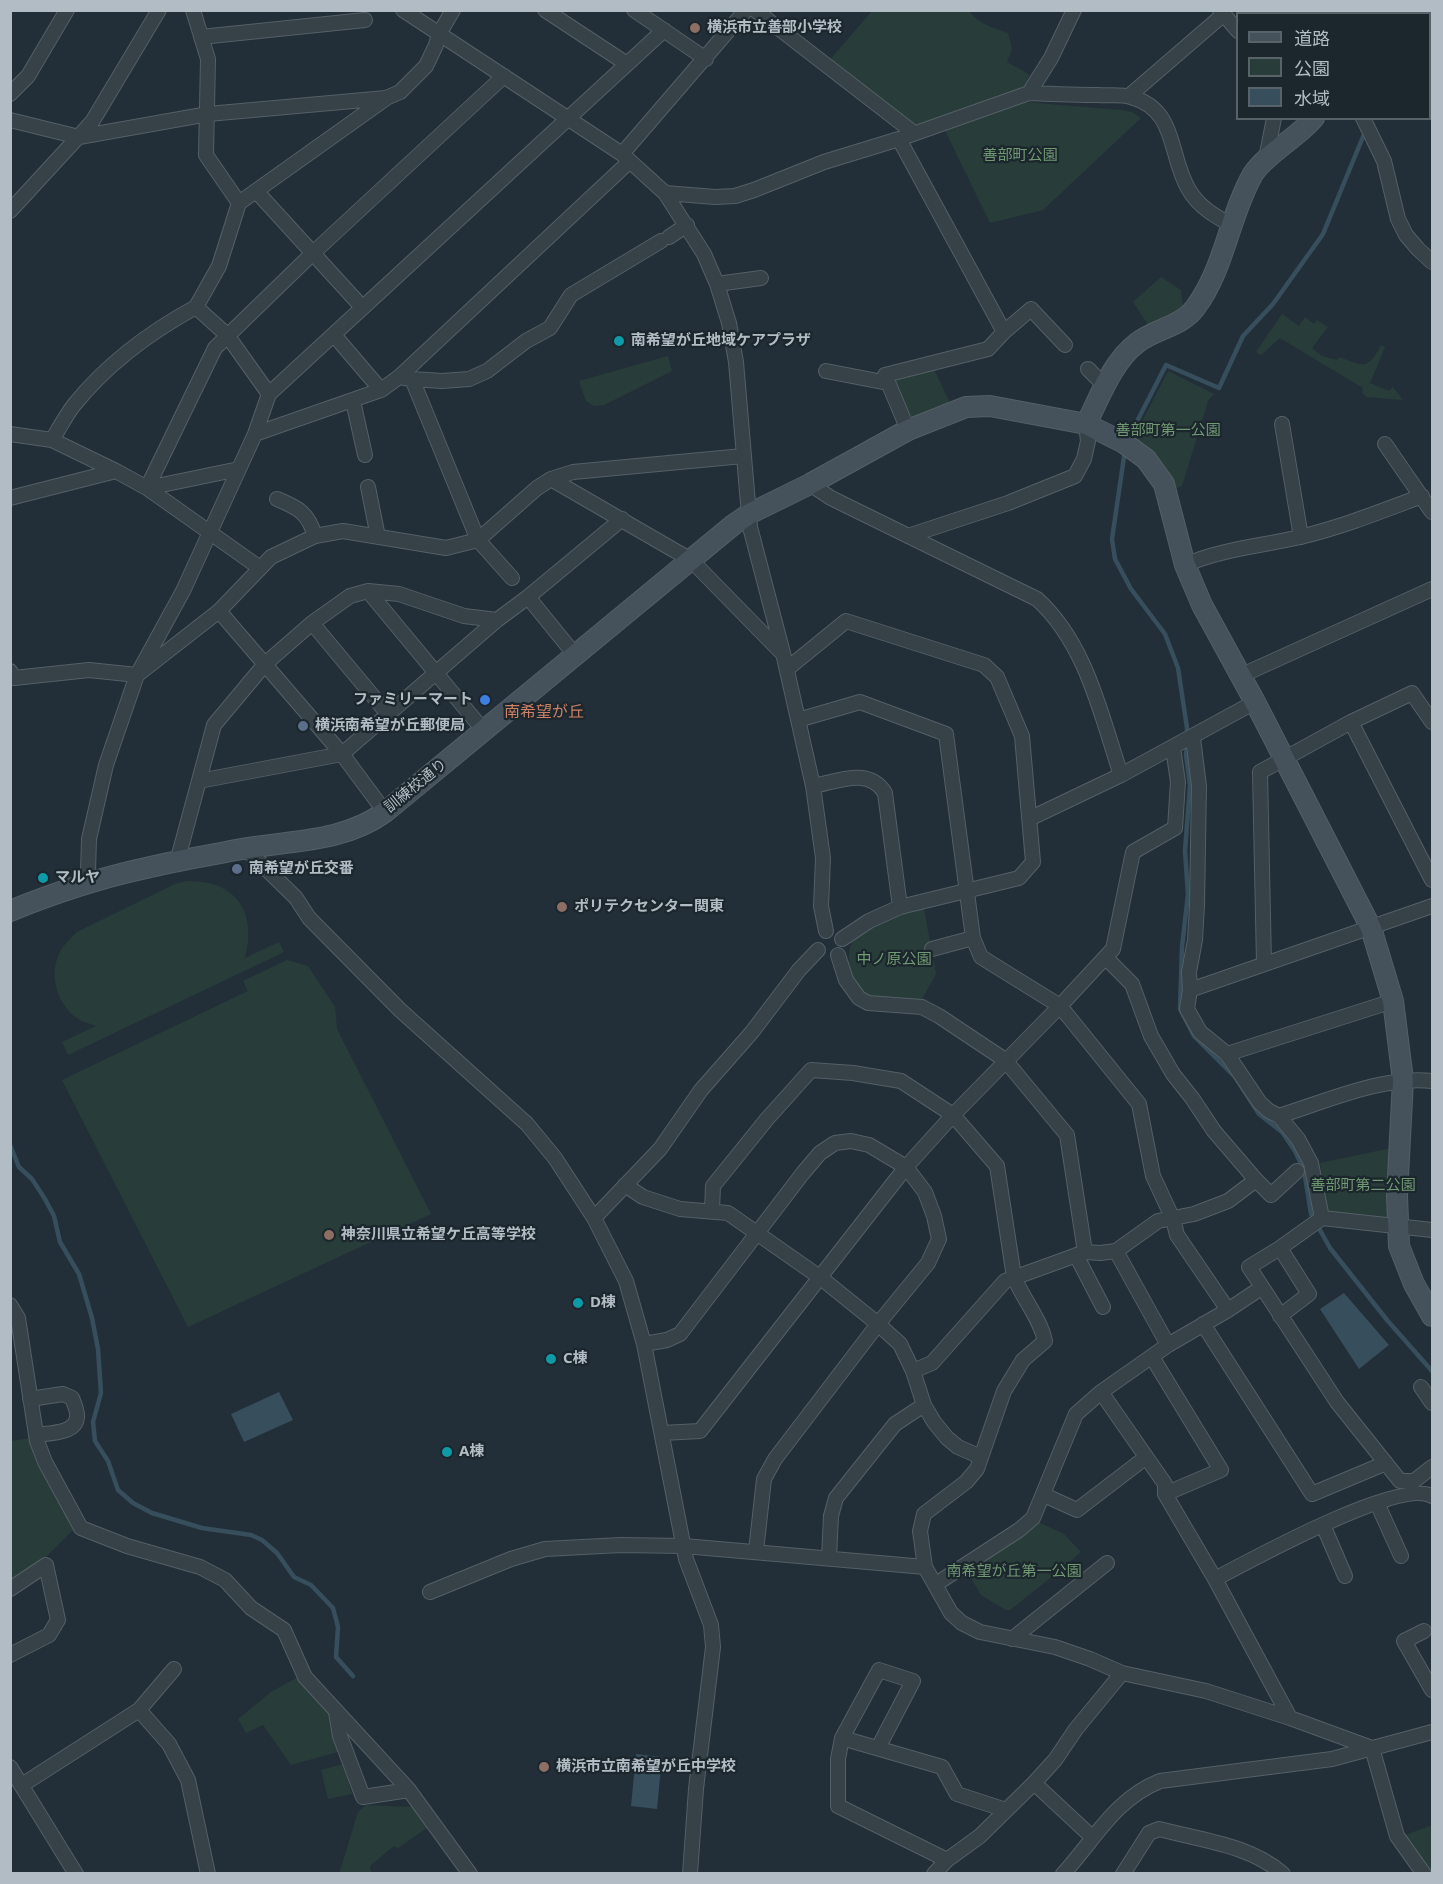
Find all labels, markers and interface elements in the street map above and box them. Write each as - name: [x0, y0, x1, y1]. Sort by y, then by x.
- legend: [1236, 12, 1431, 120]
- place label: 横浜市立善部小学校: [707, 19, 842, 37]
- marker: 横浜市立善部小学校: [688, 21, 702, 35]
- text: 道路: [1294, 26, 1330, 50]
- text: 公園: [1294, 56, 1330, 80]
- text: 水域: [1294, 86, 1330, 110]
- park label: 善部町公園: [983, 147, 1057, 165]
- place label: 南希望が丘地域ケアプラザ: [631, 332, 811, 350]
- marker: 南希望が丘地域ケアプラザ: [612, 334, 626, 348]
- park label: 善部町第一公園: [1116, 422, 1220, 440]
- place label: ファミリーマート: [353, 691, 473, 709]
- marker: ファミリーマート: [478, 693, 492, 707]
- district label: 南希望が丘: [504, 702, 584, 722]
- place label: 横浜南希望が丘郵便局: [315, 717, 465, 735]
- marker: 横浜南希望が丘郵便局: [296, 719, 310, 733]
- street label: 訓練校通り: [381, 755, 451, 817]
- place label: 南希望が丘交番: [249, 860, 354, 878]
- marker: 南希望が丘交番: [230, 862, 244, 876]
- place label: マルヤ: [55, 869, 100, 887]
- marker: マルヤ: [36, 871, 50, 885]
- place label: ポリテクセンター関東: [574, 898, 724, 916]
- marker: ポリテクセンター関東: [555, 900, 569, 914]
- park label: 中ノ原公園: [857, 951, 931, 969]
- park label: 善部町第二公園: [1311, 1177, 1415, 1195]
- place label: 神奈川県立希望ケ丘高等学校: [341, 1226, 536, 1244]
- marker: 神奈川県立希望ケ丘高等学校: [322, 1228, 336, 1242]
- place label: D棟: [590, 1294, 616, 1312]
- marker: D棟: [571, 1296, 585, 1310]
- place label: C棟: [563, 1350, 588, 1368]
- marker: C棟: [544, 1352, 558, 1366]
- place label: A棟: [459, 1443, 484, 1461]
- marker: A棟: [440, 1445, 454, 1459]
- park label: 南希望が丘第一公園: [947, 1563, 1081, 1581]
- place label: 横浜市立南希望が丘中学校: [556, 1758, 736, 1776]
- marker: 横浜市立南希望が丘中学校: [537, 1760, 551, 1774]

